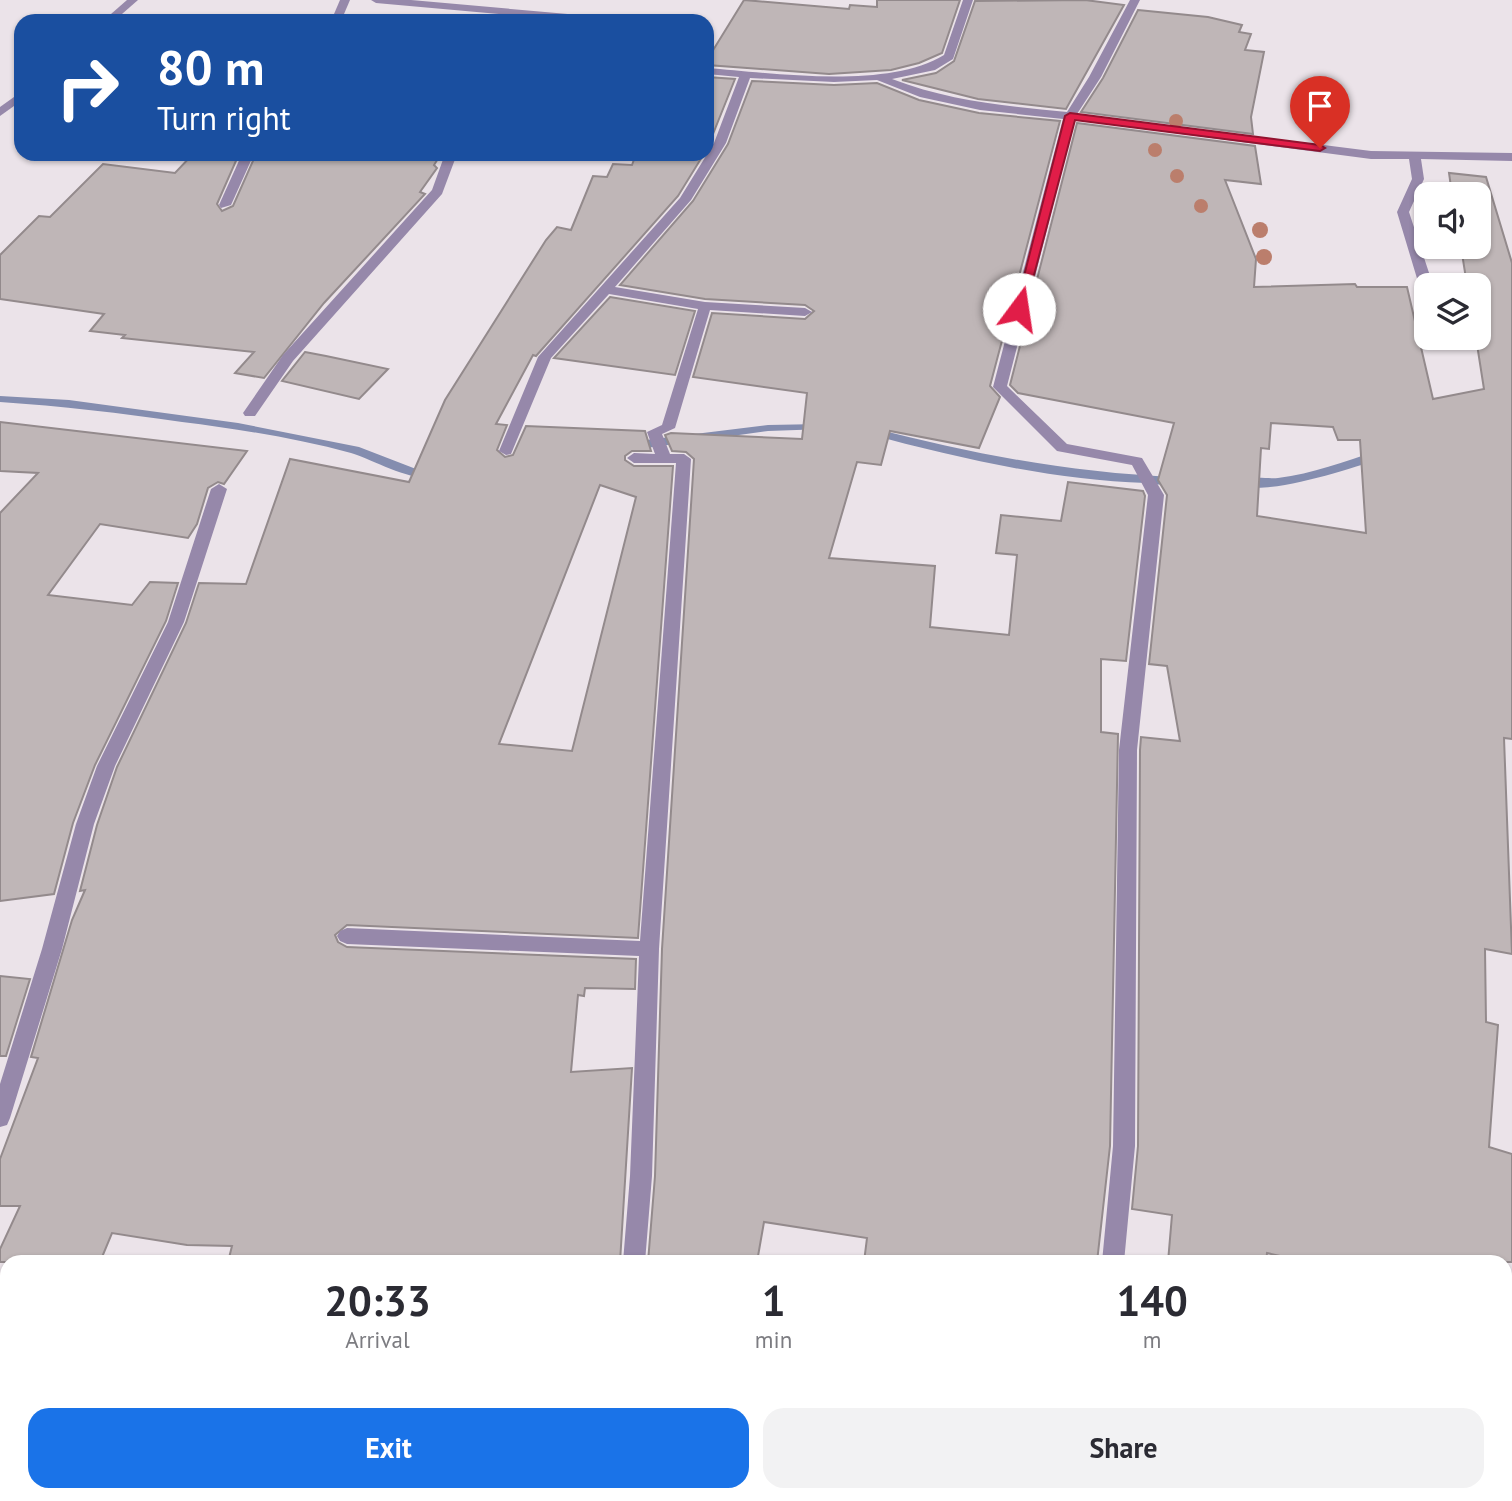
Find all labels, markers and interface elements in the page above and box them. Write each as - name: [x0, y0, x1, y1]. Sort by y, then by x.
- text: 80 m: [157, 35, 264, 99]
- icon: right: [42, 42, 133, 133]
- pin: [1290, 76, 1350, 148]
- icon: arrive: [1301, 87, 1339, 125]
- text: Turn right: [157, 97, 291, 139]
- map controls: [1414, 182, 1491, 350]
- button: sound: [1414, 182, 1491, 259]
- position arrow: [982, 272, 1056, 346]
- button: layers: [1414, 273, 1491, 350]
- text: 20:33: [324, 1273, 431, 1328]
- text: 1: [762, 1273, 785, 1328]
- text: 140: [1116, 1273, 1188, 1328]
- text: Arrival: [345, 1325, 410, 1354]
- text: min: [755, 1325, 792, 1354]
- text: m: [1143, 1325, 1161, 1354]
- button: Exit: [28, 1408, 749, 1488]
- button: Share: [763, 1408, 1484, 1488]

